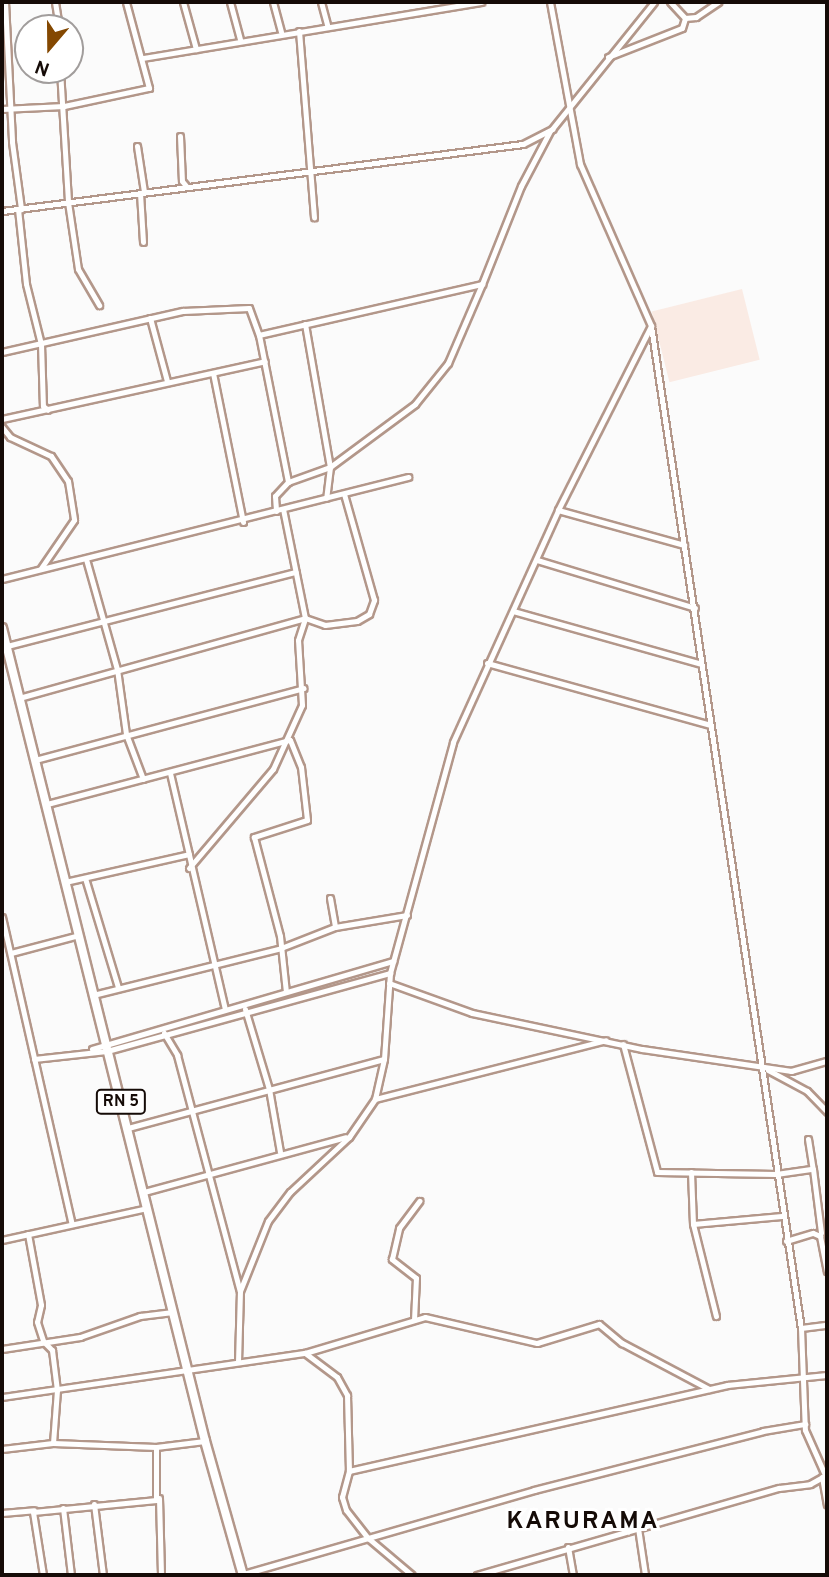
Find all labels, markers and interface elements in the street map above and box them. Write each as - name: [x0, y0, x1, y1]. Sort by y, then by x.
- north arrow: [14, 14, 84, 84]
- text: N: [32, 53, 53, 80]
- road number: RN 5: [95, 1090, 147, 1114]
- district label: KARURAMA: [507, 1509, 659, 1537]

